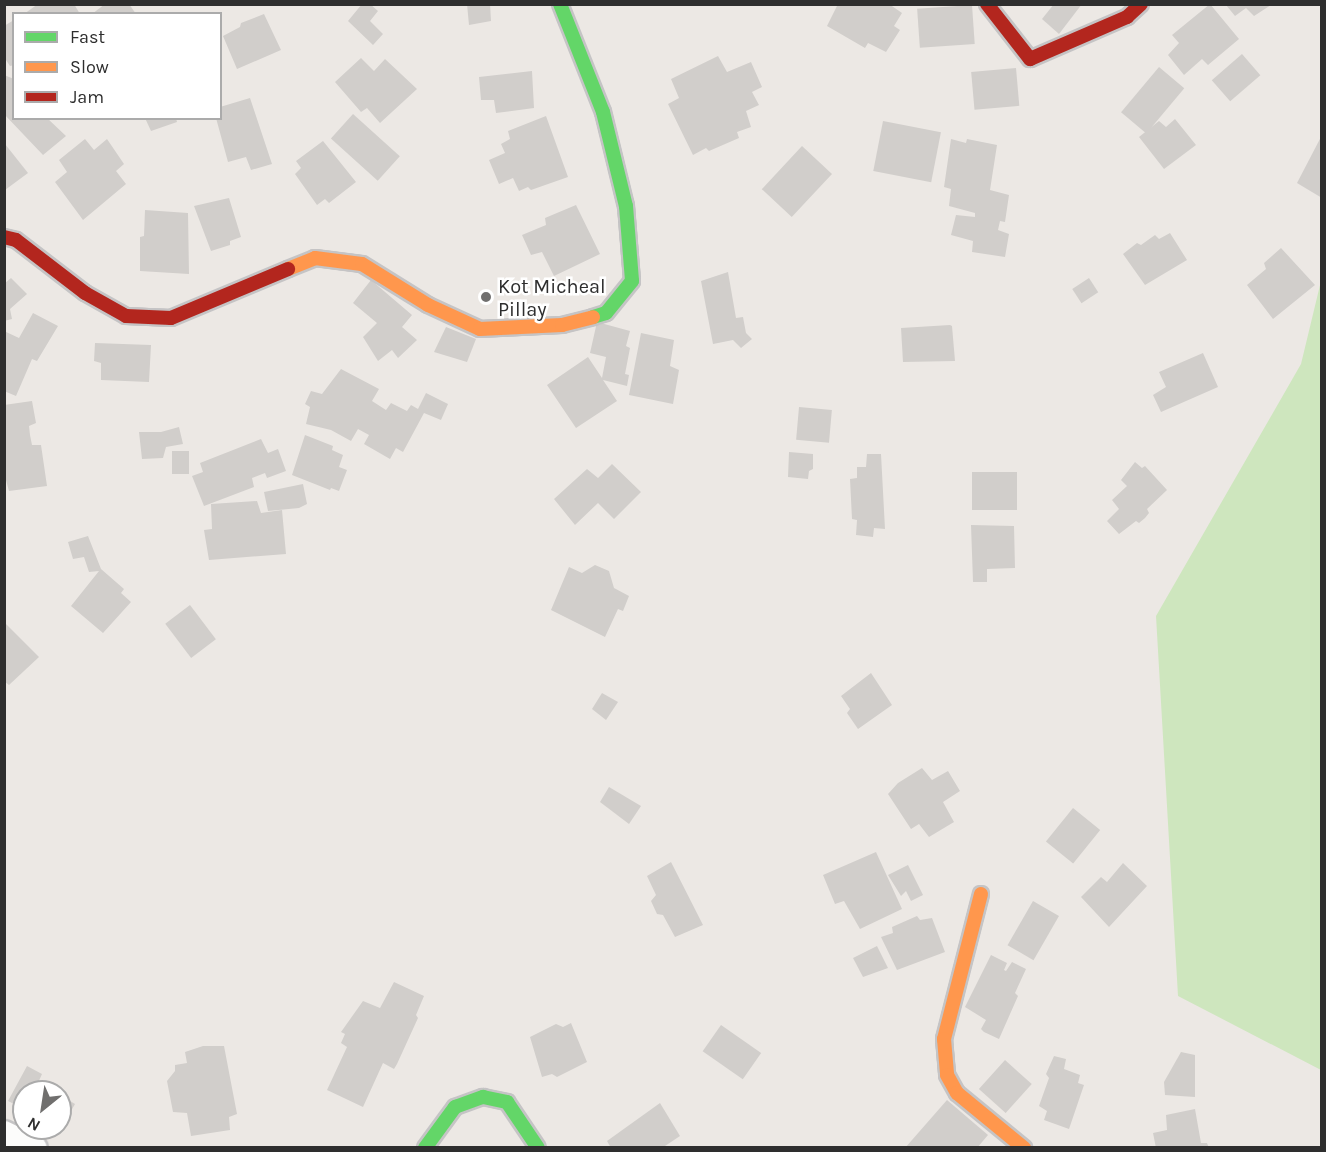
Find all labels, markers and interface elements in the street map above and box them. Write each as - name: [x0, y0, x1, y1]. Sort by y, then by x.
- legend: [12, 12, 222, 120]
- text: Fast: [70, 26, 105, 48]
- text: Slow: [70, 56, 109, 78]
- text: Jam: [70, 86, 104, 108]
- place label: Kot Micheal Pillay: [498, 274, 606, 321]
- marker: Kot Micheal Pillay: [479, 290, 493, 304]
- north arrow: [12, 1080, 72, 1140]
- text: N: [24, 1113, 43, 1135]

